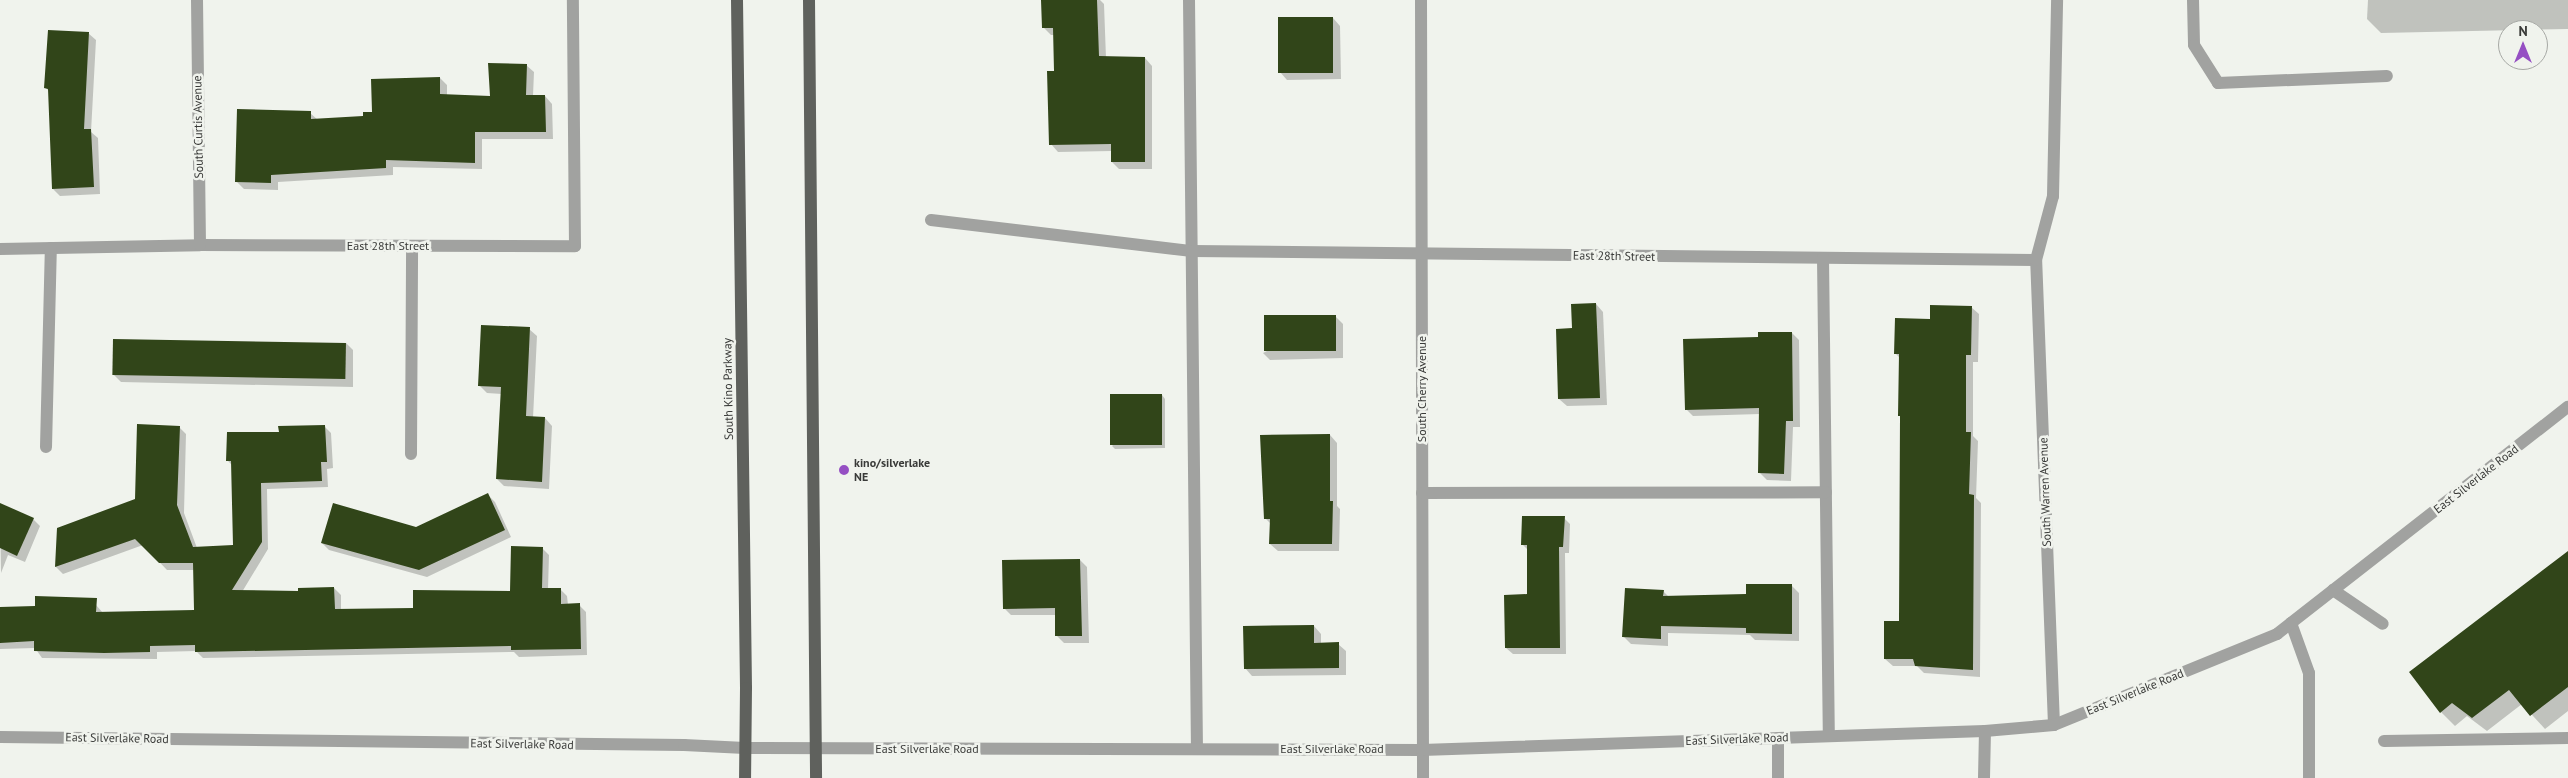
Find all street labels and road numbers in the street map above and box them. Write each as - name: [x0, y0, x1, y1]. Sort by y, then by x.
- street label: South Curtis Avenue: [190, 75, 206, 179]
- street label: East 28th Street: [347, 239, 429, 253]
- street label: East 28th Street: [1573, 248, 1655, 264]
- street label: South Cherry Avenue: [1415, 335, 1429, 443]
- street label: South Kino Parkway: [720, 338, 736, 440]
- street label: South Warren Avenue: [2036, 437, 2054, 547]
- street label: East Silverlake Road: [2431, 441, 2521, 517]
- street label: East Silverlake Road: [2084, 666, 2186, 718]
- street label: East Silverlake Road: [65, 730, 169, 746]
- street label: East Silverlake Road: [1685, 730, 1789, 748]
- street label: East Silverlake Road: [470, 736, 574, 752]
- street label: East Silverlake Road: [875, 742, 979, 756]
- street label: East Silverlake Road: [1280, 742, 1384, 756]

